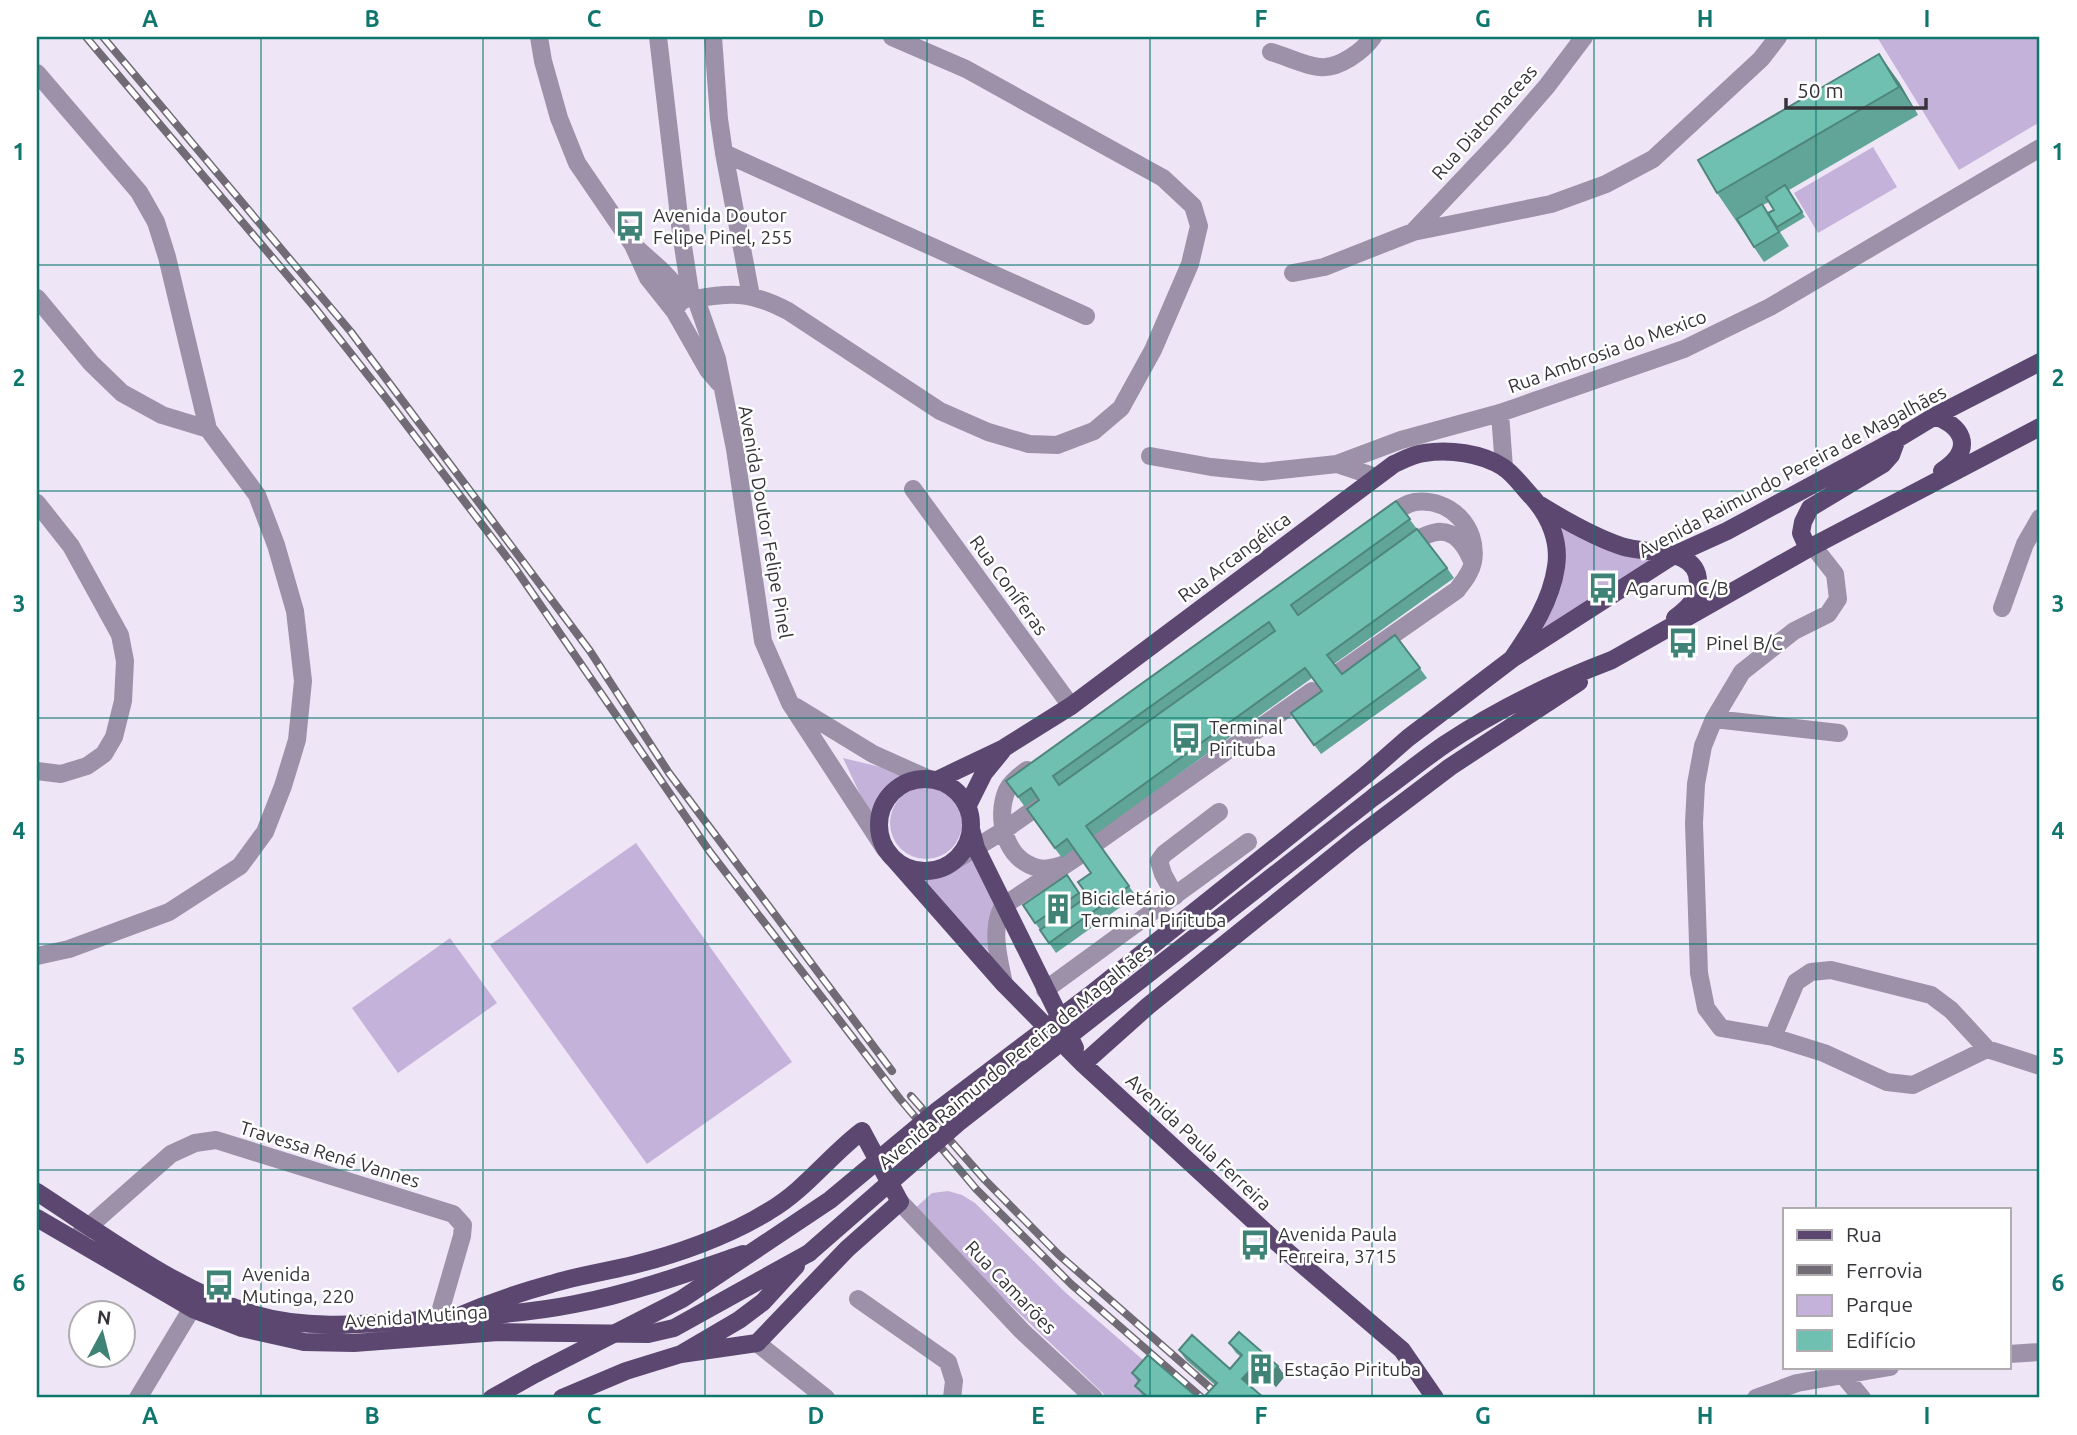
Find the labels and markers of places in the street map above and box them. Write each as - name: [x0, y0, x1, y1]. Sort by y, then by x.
- place label: Avenida Doutor Felipe Pinel, 255: [653, 204, 793, 248]
- bus stop icon: Avenida Doutor Felipe Pinel, 255: [613, 209, 647, 243]
- bus stop icon: Agarum C/B: [1586, 571, 1620, 605]
- place label: Agarum C/B: [1626, 577, 1729, 599]
- bus stop icon: Pinel B/C: [1666, 626, 1700, 660]
- place label: Pinel B/C: [1706, 632, 1783, 654]
- place label: Terminal Pirituba: [1209, 716, 1283, 760]
- bus stop icon: Terminal Pirituba: [1169, 721, 1203, 755]
- place label: Bicicletário Terminal Pirituba: [1081, 887, 1226, 931]
- building icon: Bicicletário Terminal Pirituba: [1041, 892, 1075, 926]
- place label: Avenida Paula Ferreira, 3715: [1278, 1223, 1397, 1267]
- bus stop icon: Avenida Paula Ferreira, 3715: [1238, 1228, 1272, 1262]
- place label: Avenida Mutinga, 220: [242, 1263, 354, 1307]
- bus stop icon: Avenida Mutinga, 220: [202, 1268, 236, 1302]
- building icon: Estação Pirituba: [1244, 1352, 1278, 1386]
- place label: Estação Pirituba: [1284, 1358, 1421, 1380]

